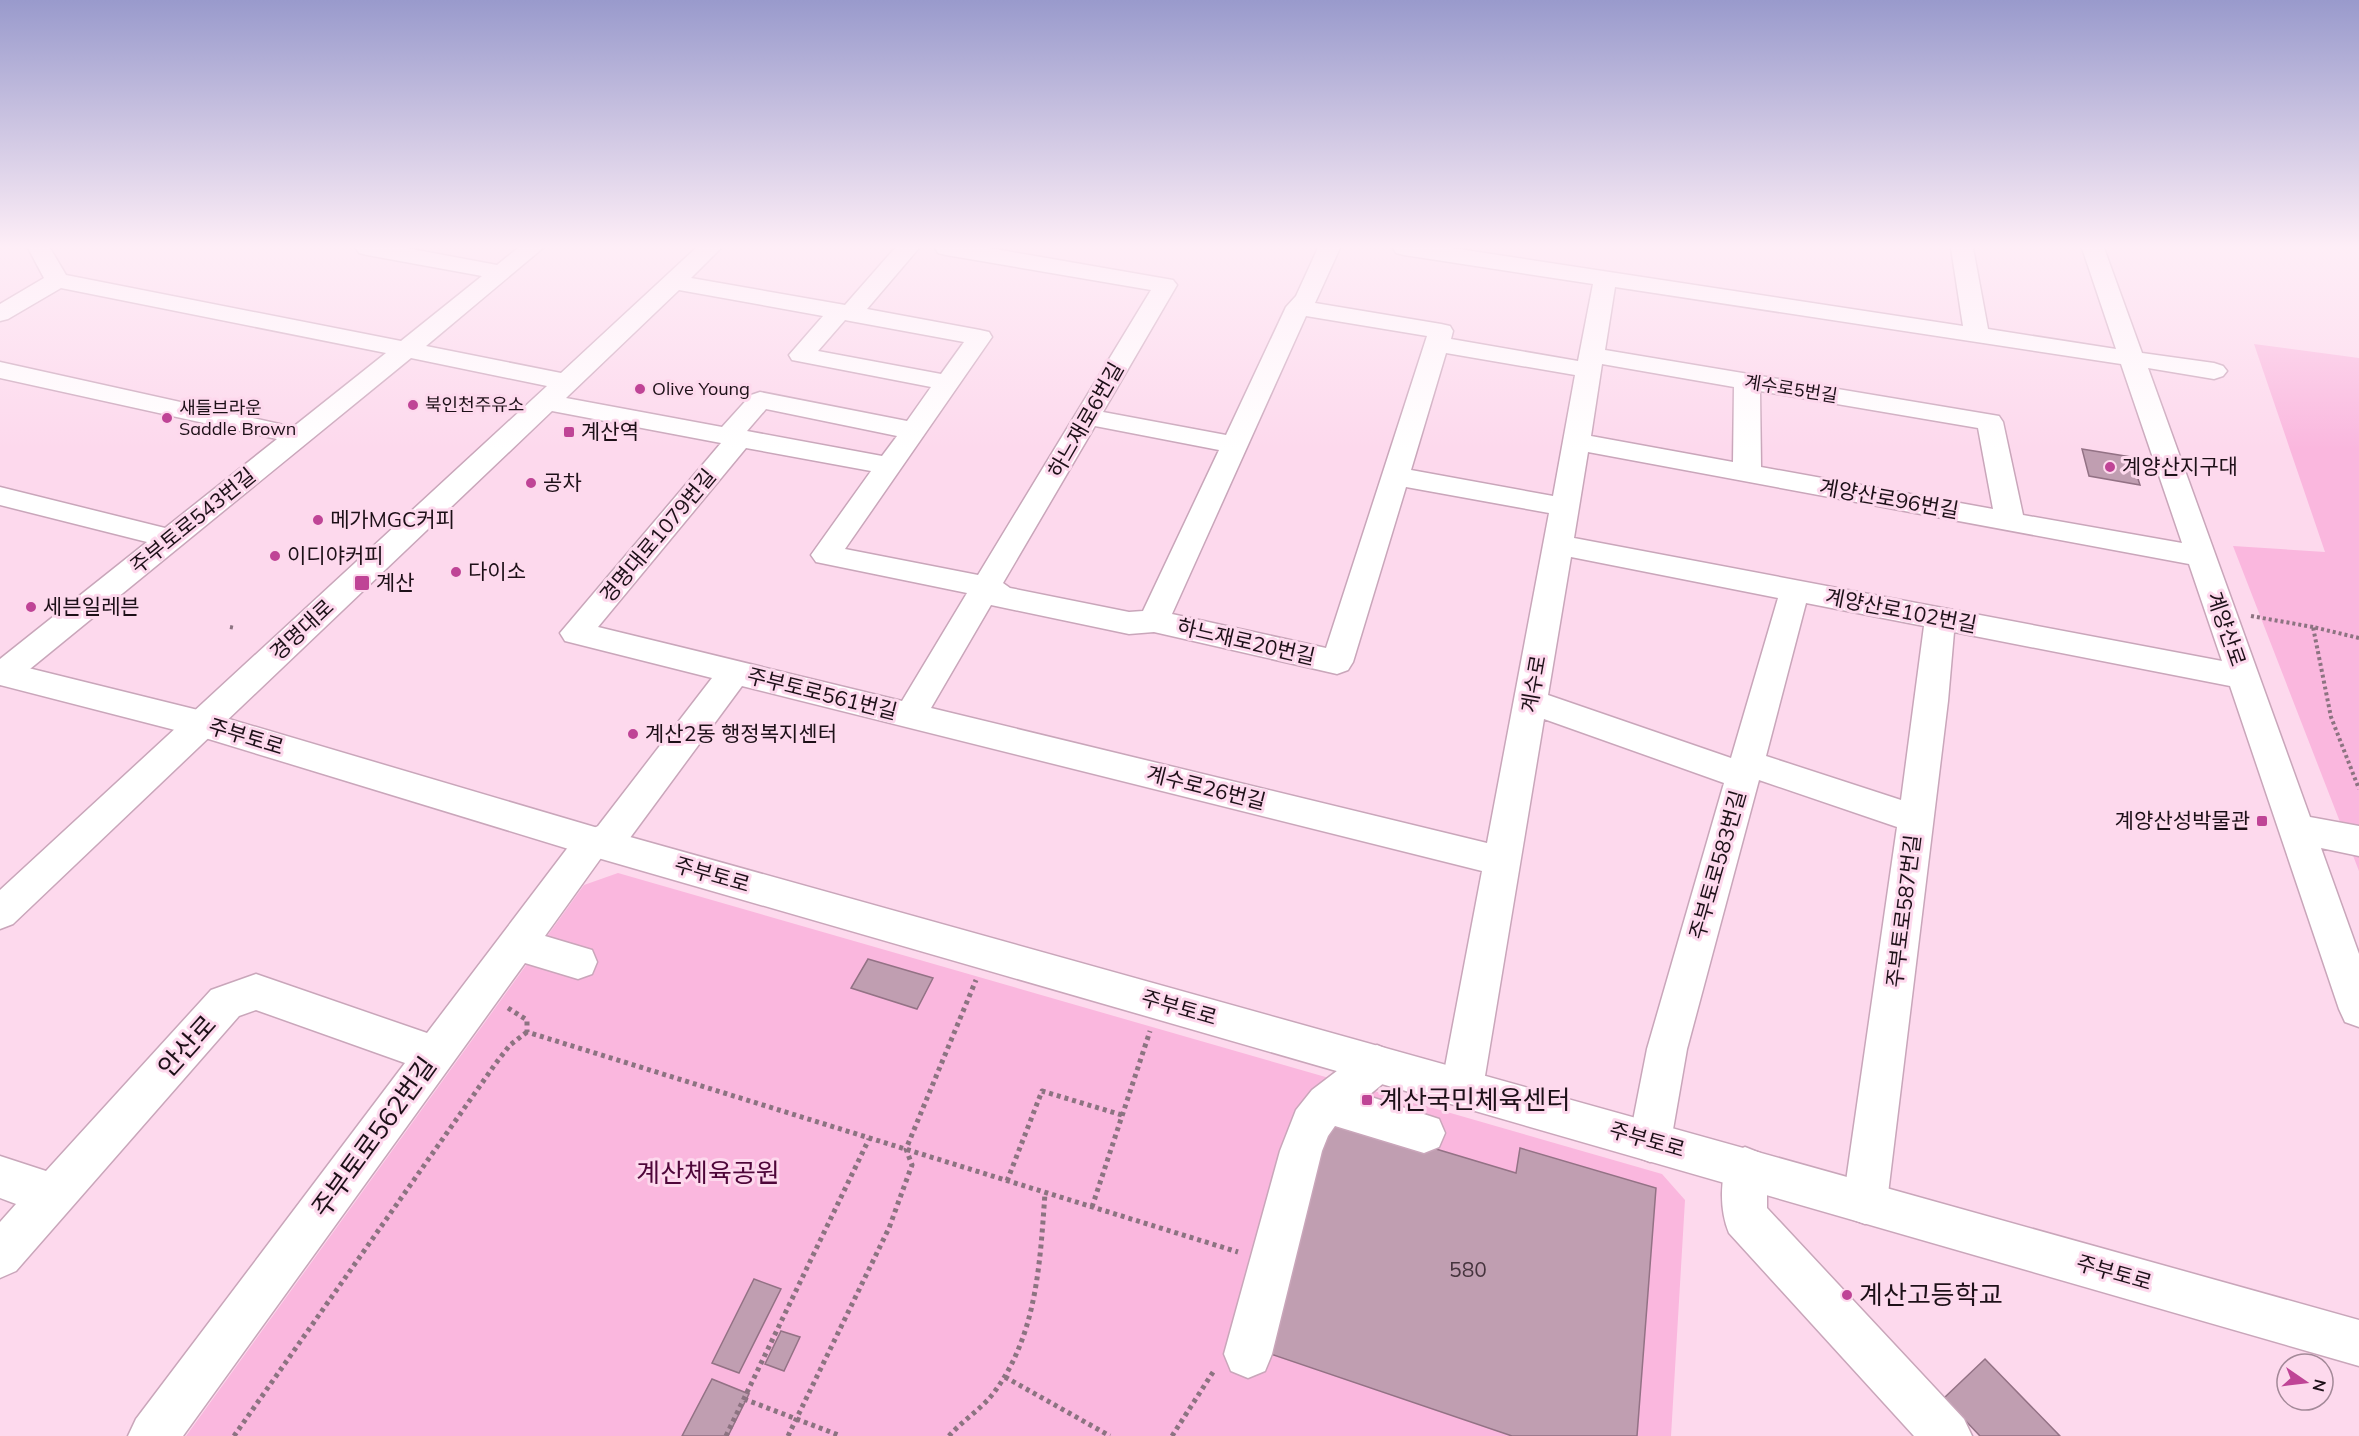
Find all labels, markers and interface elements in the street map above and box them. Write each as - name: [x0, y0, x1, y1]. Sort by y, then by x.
- street label: 하느재로6번길: [1042, 357, 1129, 482]
- street label: 계수로5번길: [1743, 370, 1839, 407]
- place label: Olive Young: [652, 377, 750, 400]
- marker: Olive Young: [633, 382, 647, 396]
- place label: 북인천주유소: [425, 393, 524, 416]
- place label: 새들브라운 Saddle Brown: [179, 396, 296, 440]
- marker: 북인천주유소: [406, 398, 420, 412]
- marker: 새들브라운 Saddle Brown: [160, 411, 174, 425]
- place label: 계산역: [581, 418, 639, 444]
- marker: 계산역: [562, 425, 576, 439]
- place label: 계양산지구대: [2122, 453, 2238, 479]
- marker: 계양산지구대: [2103, 460, 2117, 474]
- street label: 주부토로543번길: [124, 462, 260, 579]
- street label: 경명대로1079번길: [594, 463, 721, 607]
- place label: 공차: [543, 469, 582, 495]
- street label: 계양산로96번길: [1817, 473, 1961, 523]
- marker: 공차: [524, 476, 538, 490]
- place label: 메가MGC커피: [330, 506, 455, 532]
- marker: 메가MGC커피: [311, 513, 325, 527]
- place label: 이디야커피: [287, 542, 384, 568]
- marker: 이디야커피: [268, 549, 282, 563]
- place label: 다이소: [468, 558, 526, 584]
- marker: 다이소: [449, 565, 463, 579]
- place label: 계산: [376, 569, 415, 595]
- marker: 계산: [353, 574, 371, 592]
- street label: 계양산로102번길: [1823, 583, 1979, 637]
- street label: 계양산로: [2202, 588, 2252, 669]
- place label: 세븐일레븐: [43, 593, 140, 619]
- street label: 경명대로: [264, 593, 338, 665]
- marker: 세븐일레븐: [24, 600, 38, 614]
- street label: 하느재로20번길: [1175, 612, 1318, 670]
- street label: 계수로: [1515, 653, 1551, 715]
- street label: 주부토로561번길: [745, 662, 900, 724]
- street label: 주부토로: [206, 712, 287, 760]
- place label: 계산2동 행정복지센터: [645, 720, 837, 746]
- marker: 계산2동 행정복지센터: [626, 727, 640, 741]
- street label: 계수로26번길: [1144, 760, 1268, 814]
- street label: 주부토로583번길: [1683, 787, 1751, 942]
- place label: 계양산성박물관: [2115, 807, 2250, 833]
- marker: 계양산성박물관: [2255, 814, 2269, 828]
- street label: 주부토로587번길: [1881, 833, 1925, 989]
- street label: 주부토로: [672, 851, 753, 897]
- street label: 주부토로: [1139, 984, 1220, 1030]
- street label: 안산로: [150, 1008, 223, 1083]
- street label: 주부토로562번길: [304, 1050, 443, 1223]
- place label: 계산국민체육센터: [1379, 1083, 1570, 1116]
- marker: 계산국민체육센터: [1360, 1093, 1374, 1107]
- street label: 주부토로: [1607, 1116, 1688, 1162]
- park label: 계산체육공원: [636, 1156, 780, 1189]
- street label: 주부토로: [2074, 1249, 2155, 1295]
- house number: 580: [1449, 1256, 1487, 1282]
- place label: 계산고등학교: [1859, 1278, 2003, 1311]
- marker: 계산고등학교: [1840, 1288, 1854, 1302]
- north arrow: [2275, 1352, 2335, 1412]
- text: N: [2308, 1377, 2331, 1394]

